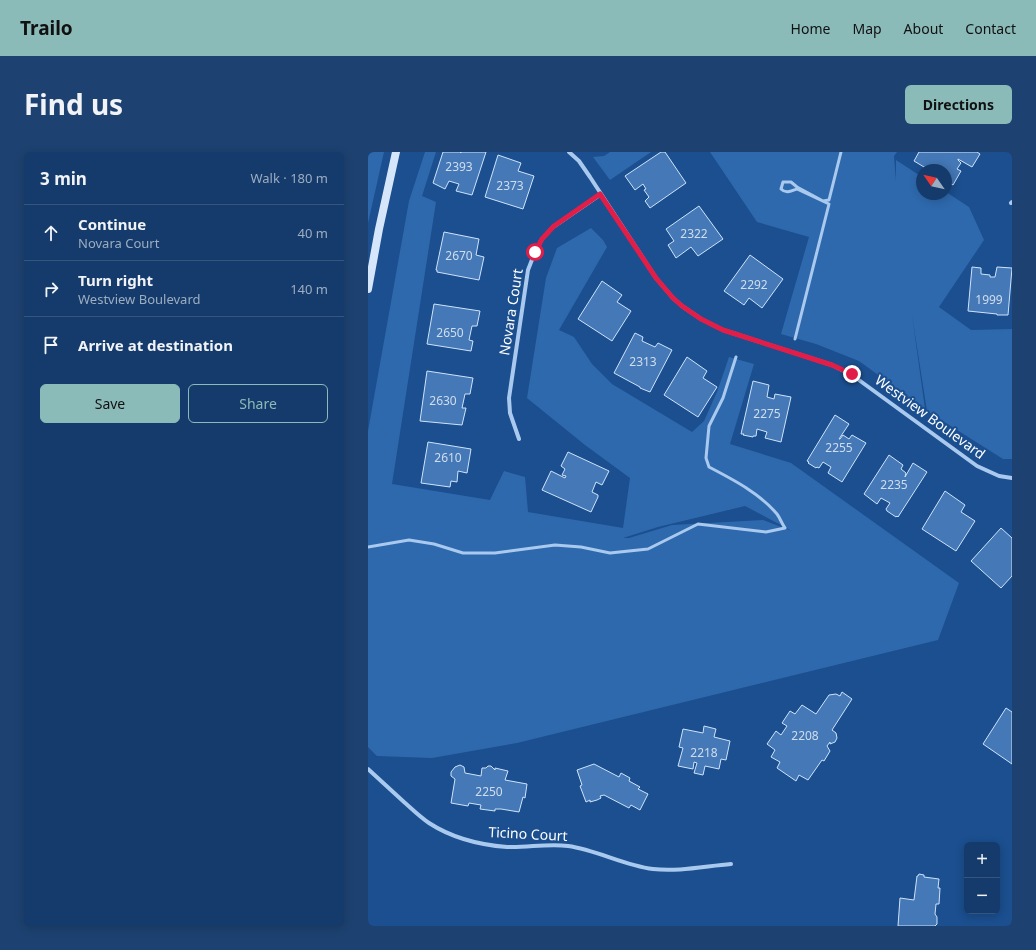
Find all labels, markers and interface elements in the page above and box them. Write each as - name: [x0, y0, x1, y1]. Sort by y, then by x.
- text: Trailo: [20, 15, 73, 41]
- text: Home: [791, 19, 830, 38]
- text: Map: [852, 19, 882, 38]
- text: About: [904, 19, 943, 38]
- text: Contact: [965, 19, 1016, 38]
- text: Find us: [24, 85, 123, 123]
- button: Directions: [905, 85, 1012, 124]
- house number: 2393: [445, 158, 473, 175]
- north arrow: [916, 164, 952, 200]
- text: 3 min: [40, 167, 87, 190]
- text: Walk · 180 m: [250, 169, 328, 187]
- house number: 2373: [496, 177, 524, 194]
- text: Continue: [78, 214, 146, 234]
- icon: ahead: [40, 222, 62, 244]
- text: 40 m: [298, 224, 328, 242]
- house number: 2322: [680, 225, 708, 242]
- text: Novara Court: [78, 234, 159, 252]
- route start: [526, 243, 544, 261]
- house number: 2670: [445, 247, 473, 264]
- street label: Novara Court: [494, 267, 527, 357]
- text: Turn right: [78, 270, 153, 290]
- house number: 2292: [740, 276, 768, 293]
- icon: right: [40, 278, 62, 300]
- text: 140 m: [290, 280, 328, 298]
- text: Westview Boulevard: [78, 290, 201, 308]
- house number: 1999: [975, 291, 1003, 308]
- house number: 2650: [436, 324, 464, 341]
- icon: arrive: [40, 334, 62, 356]
- text: Arrive at destination: [78, 335, 233, 355]
- house number: 2313: [629, 353, 657, 370]
- route end: [843, 365, 861, 383]
- street label: Westview Boulevard: [871, 370, 989, 463]
- button: Save: [40, 384, 180, 423]
- button: Share: [188, 384, 328, 423]
- house number: 2630: [429, 392, 457, 409]
- house number: 2275: [753, 405, 781, 422]
- house number: 2255: [825, 439, 853, 456]
- house number: 2610: [434, 449, 462, 466]
- house number: 2235: [880, 476, 908, 493]
- house number: 2208: [791, 727, 819, 744]
- house number: 2218: [690, 744, 718, 761]
- house number: 2250: [475, 783, 503, 800]
- street label: Ticino Court: [488, 822, 568, 845]
- map controls: [964, 842, 1000, 914]
- button: +: [964, 842, 1000, 878]
- button: −: [964, 878, 1000, 914]

